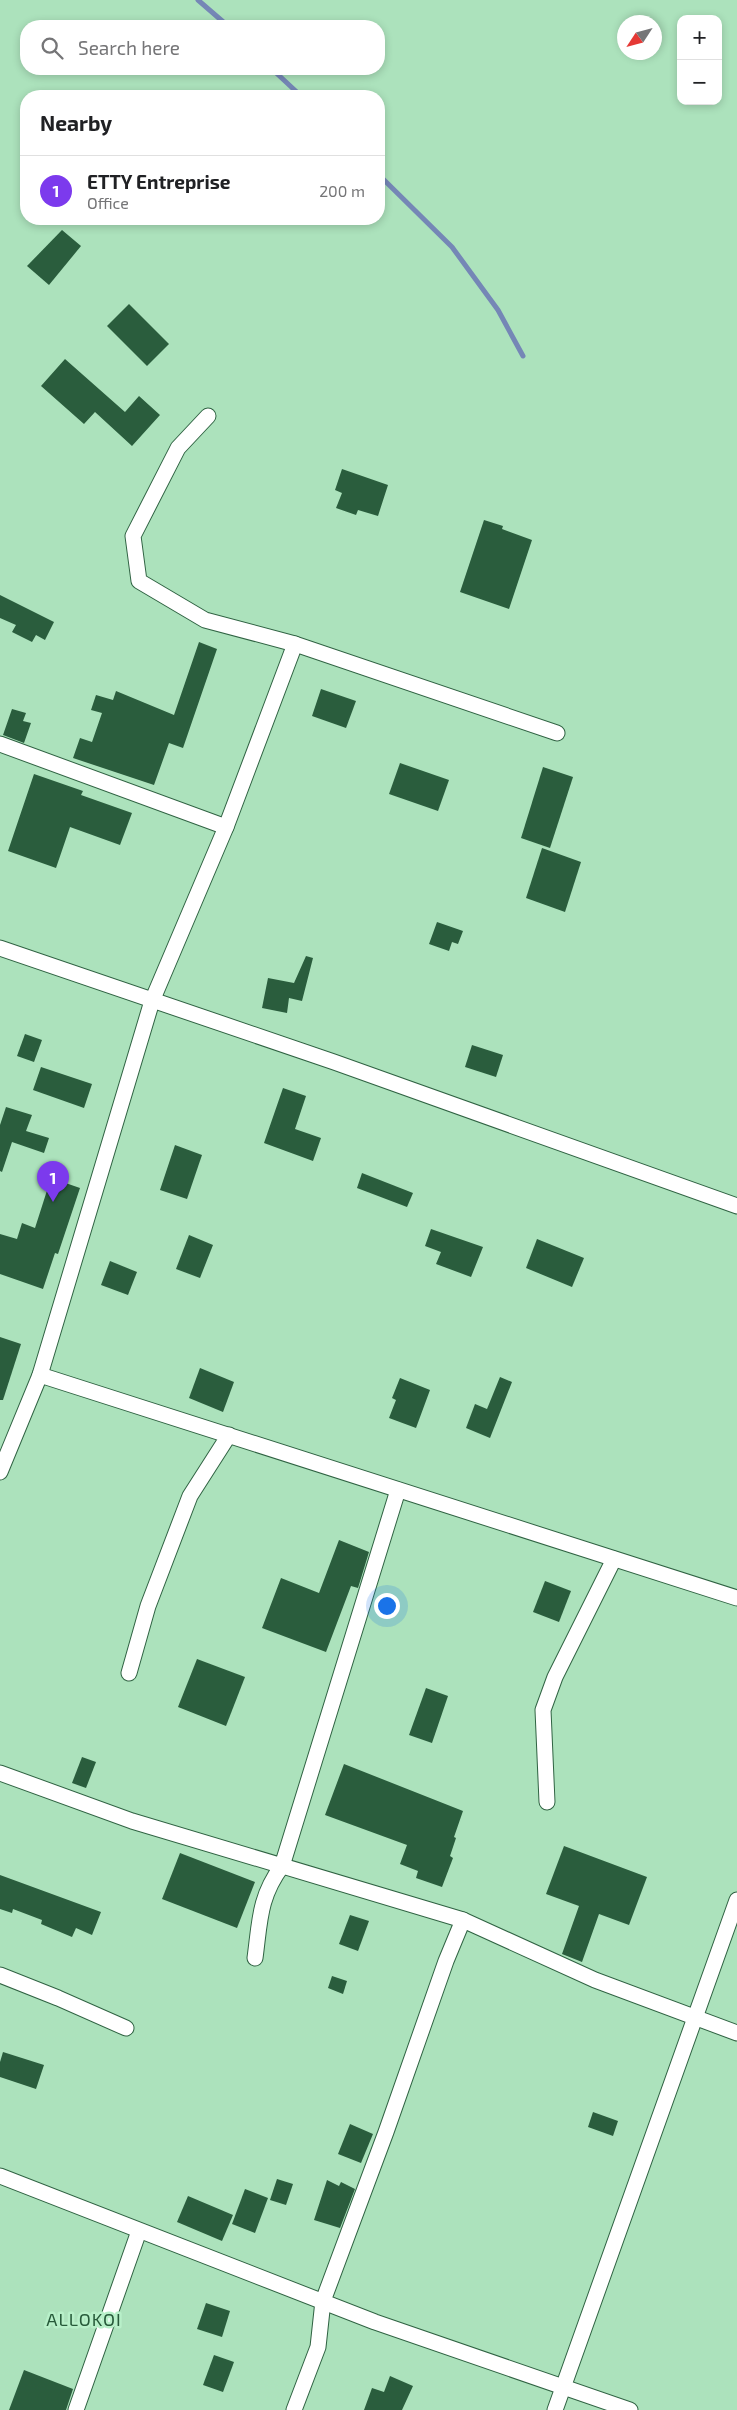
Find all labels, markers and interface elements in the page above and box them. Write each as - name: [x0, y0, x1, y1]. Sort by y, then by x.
- north arrow: [617, 15, 662, 60]
- map controls: [677, 15, 722, 105]
- button: +: [677, 15, 722, 60]
- search box: [20, 20, 385, 75]
- icon: search: [38, 34, 66, 62]
- text: Search here: [78, 36, 180, 59]
- button: −: [677, 60, 722, 105]
- text: Nearby: [40, 110, 112, 135]
- text: ETTY Entreprise: [87, 170, 231, 193]
- text: 1: [53, 181, 59, 200]
- text: 200 m: [319, 181, 365, 200]
- text: Office: [87, 193, 129, 212]
- pin: 1: [37, 1161, 69, 1202]
- your location: [374, 1593, 400, 1619]
- district label: ALLOKOI: [46, 2308, 122, 2330]

